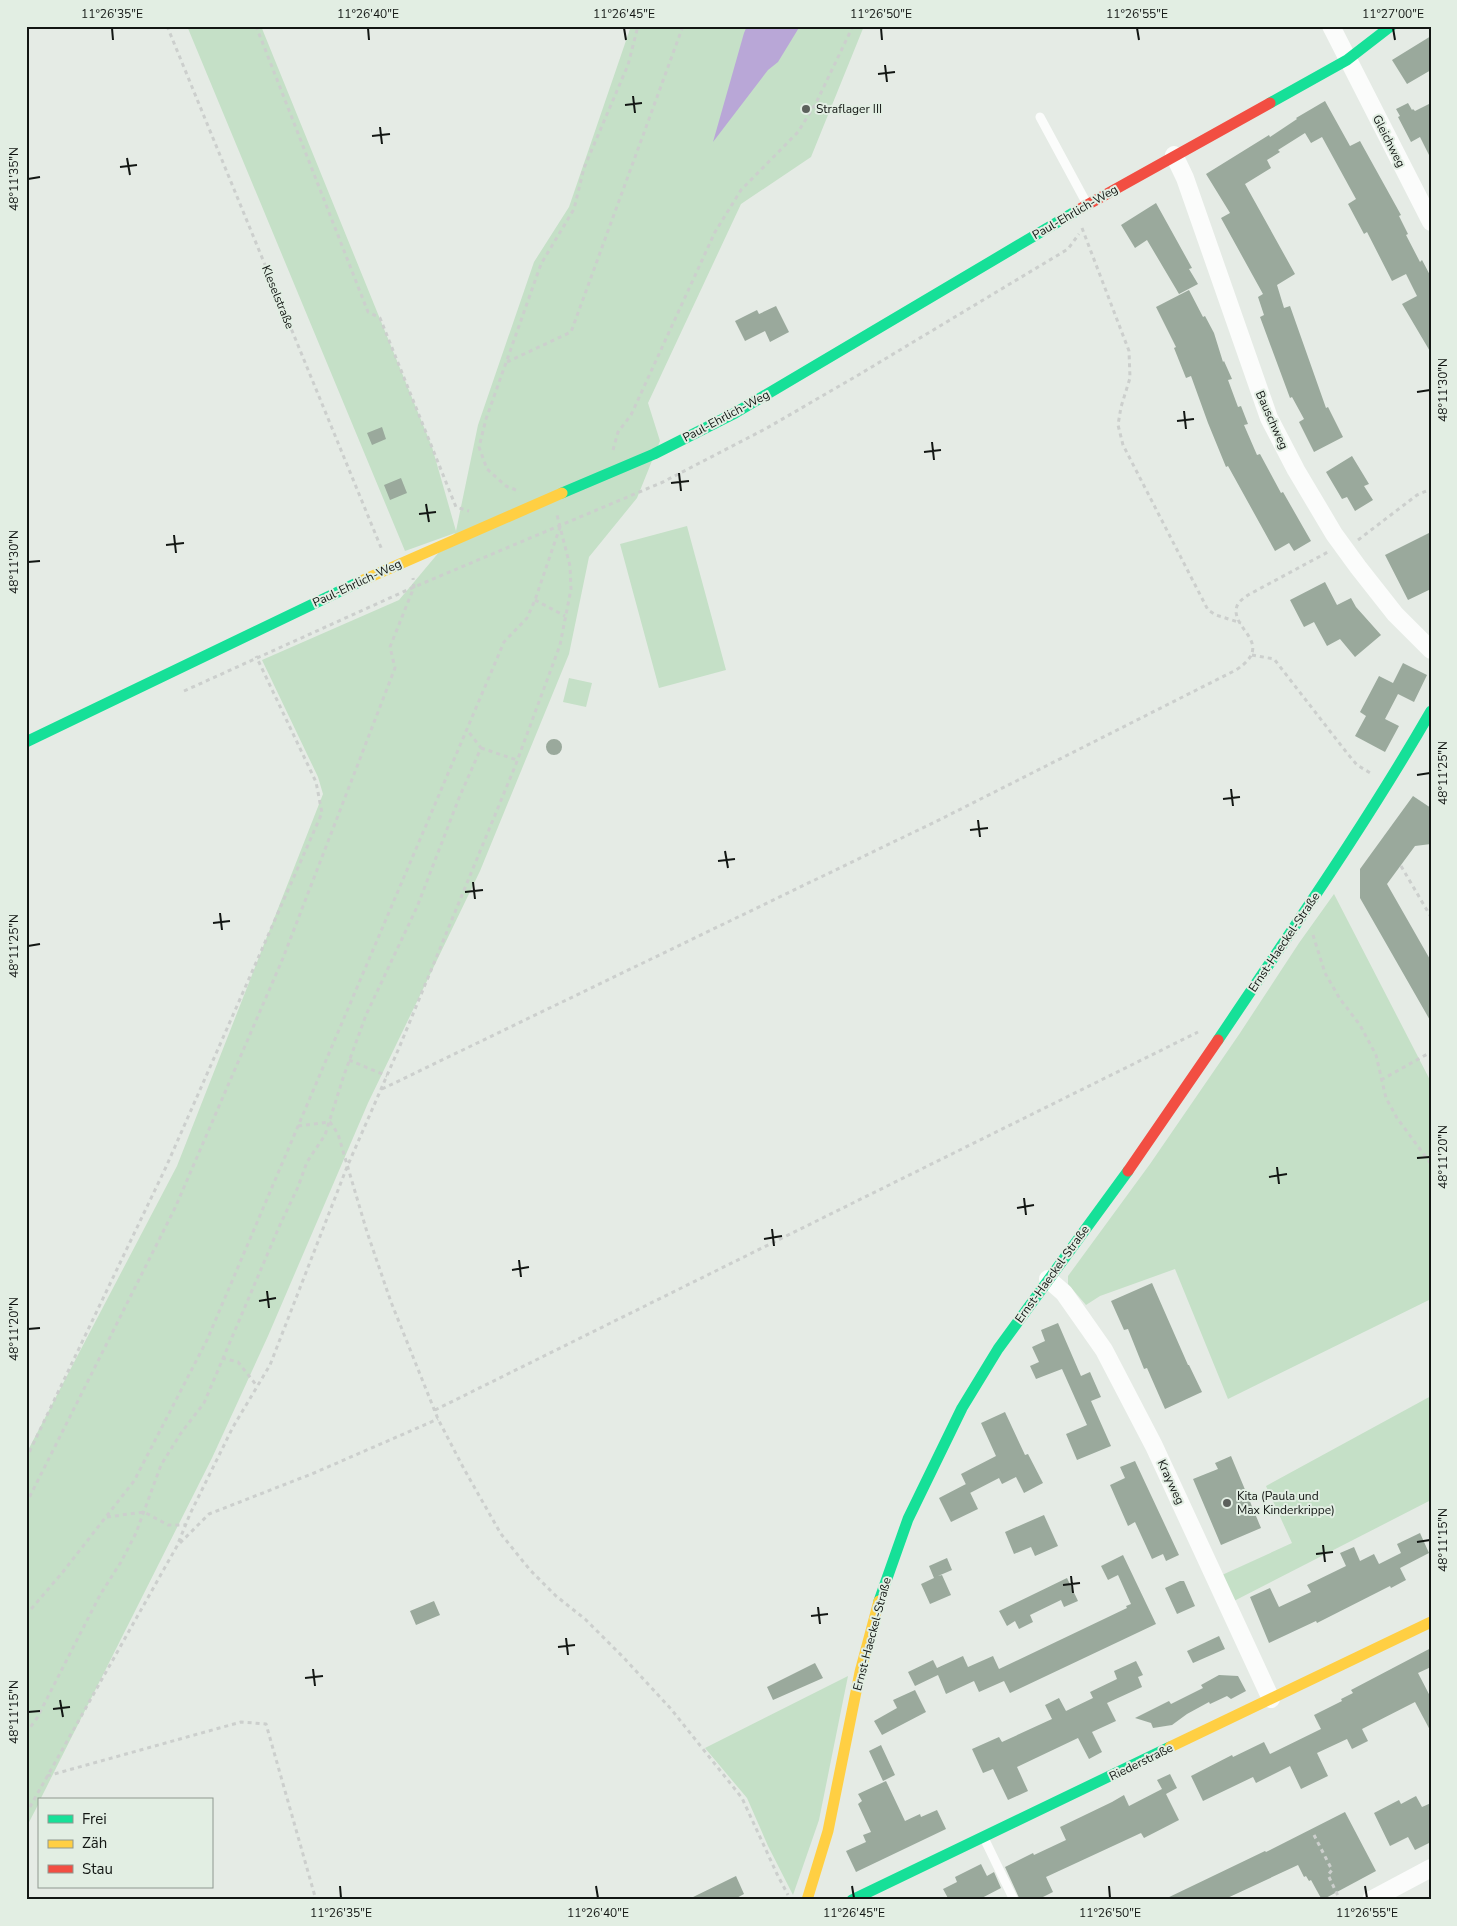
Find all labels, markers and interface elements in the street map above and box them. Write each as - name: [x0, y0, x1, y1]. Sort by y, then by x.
- text: 11°26'35"E: [81, 6, 143, 22]
- text: 11°26'40"E: [337, 6, 399, 22]
- text: 11°26'45"E: [593, 6, 655, 22]
- text: 11°26'50"E: [850, 6, 912, 22]
- text: 11°26'55"E: [1106, 6, 1168, 22]
- text: 11°27'00"E: [1362, 6, 1424, 22]
- place label: Straflager III: [816, 101, 882, 117]
- marker: Straflager III: [800, 103, 812, 115]
- street label: Gleichweg: [1369, 112, 1409, 170]
- text: 48°11'35"N: [6, 147, 22, 211]
- street label: Paul-Ehrlich-Weg: [1029, 181, 1121, 243]
- street label: Kleselstraße: [258, 263, 298, 331]
- text: 48°11'30"N: [1435, 358, 1451, 422]
- street label: Paul-Ehrlich-Weg: [680, 386, 772, 446]
- street label: Bauschweg: [1252, 388, 1292, 452]
- text: 48°11'30"N: [6, 530, 22, 594]
- street label: Paul-Ehrlich-Weg: [310, 555, 404, 611]
- text: 48°11'25"N: [1435, 741, 1451, 805]
- street label: Ernst-Haeckel-Straße: [1245, 889, 1323, 995]
- text: 48°11'25"N: [6, 914, 22, 978]
- text: 48°11'20"N: [1435, 1125, 1451, 1189]
- street label: Ernst-Haeckel-Straße: [1011, 1222, 1093, 1326]
- text: 48°11'20"N: [6, 1297, 22, 1361]
- street label: Krayweg: [1154, 1457, 1188, 1507]
- place label: Kita (Paula und Max Kinderkrippe): [1237, 1488, 1335, 1518]
- marker: Kita (Paula und Max Kinderkrippe): [1221, 1497, 1233, 1509]
- text: 48°11'15"N: [1435, 1508, 1451, 1572]
- street label: Ernst-Haeckel-Straße: [849, 1575, 895, 1693]
- text: 48°11'15"N: [6, 1680, 22, 1744]
- street label: Riederstraße: [1106, 1740, 1176, 1784]
- legend: [38, 1798, 212, 1888]
- text: Frei: [82, 1809, 107, 1829]
- text: Zäh: [82, 1833, 107, 1853]
- text: Stau: [82, 1859, 113, 1879]
- text: 11°26'35"E: [310, 1905, 372, 1921]
- text: 11°26'40"E: [567, 1905, 629, 1921]
- text: 11°26'45"E: [823, 1905, 885, 1921]
- text: 11°26'50"E: [1079, 1905, 1141, 1921]
- text: 11°26'55"E: [1336, 1905, 1398, 1921]

